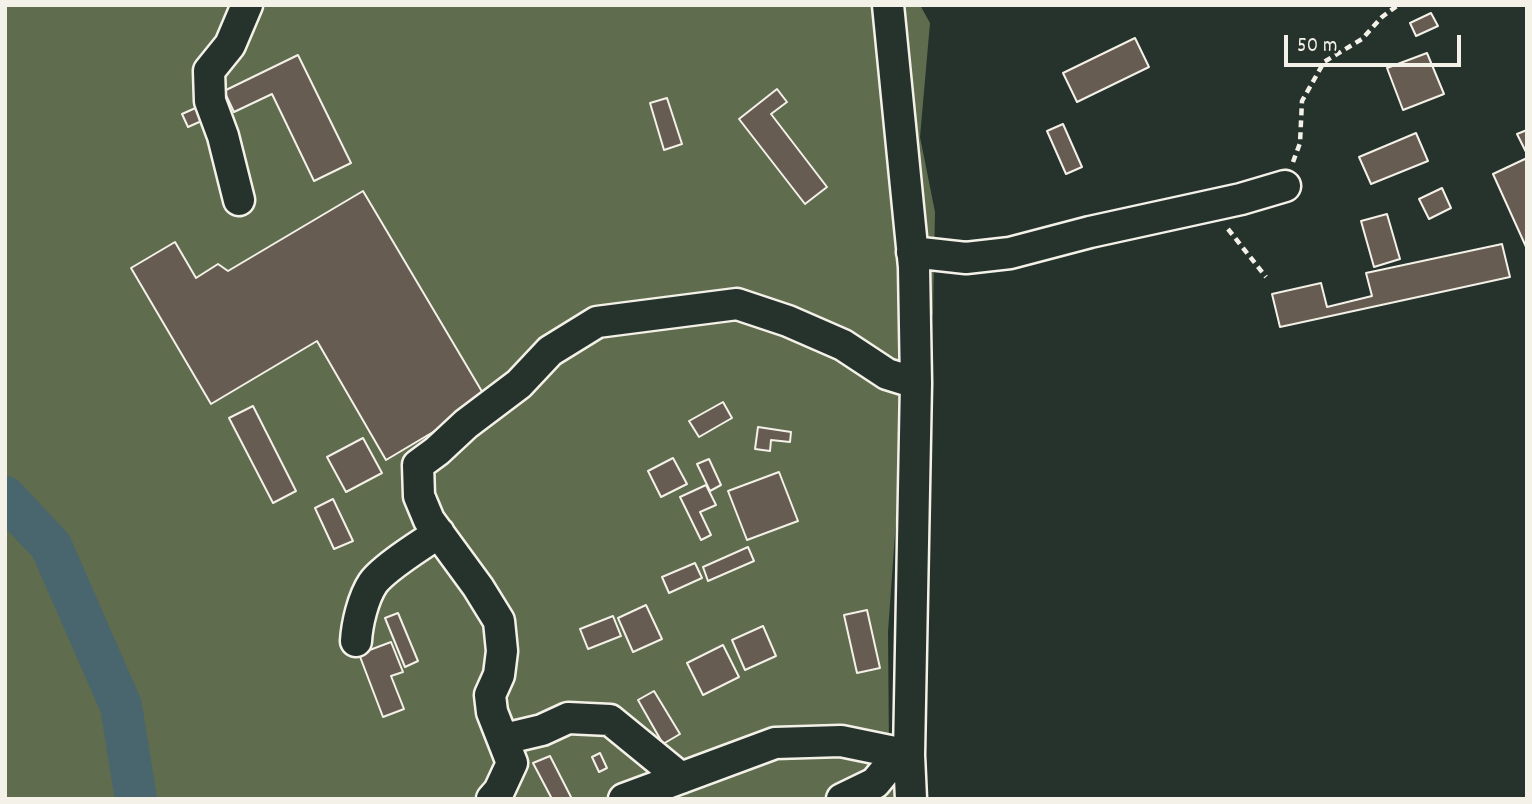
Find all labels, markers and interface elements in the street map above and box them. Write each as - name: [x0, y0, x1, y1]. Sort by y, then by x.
- scale bar: [1287, 21, 1464, 65]
- text: 50 m: [1297, 32, 1337, 62]

